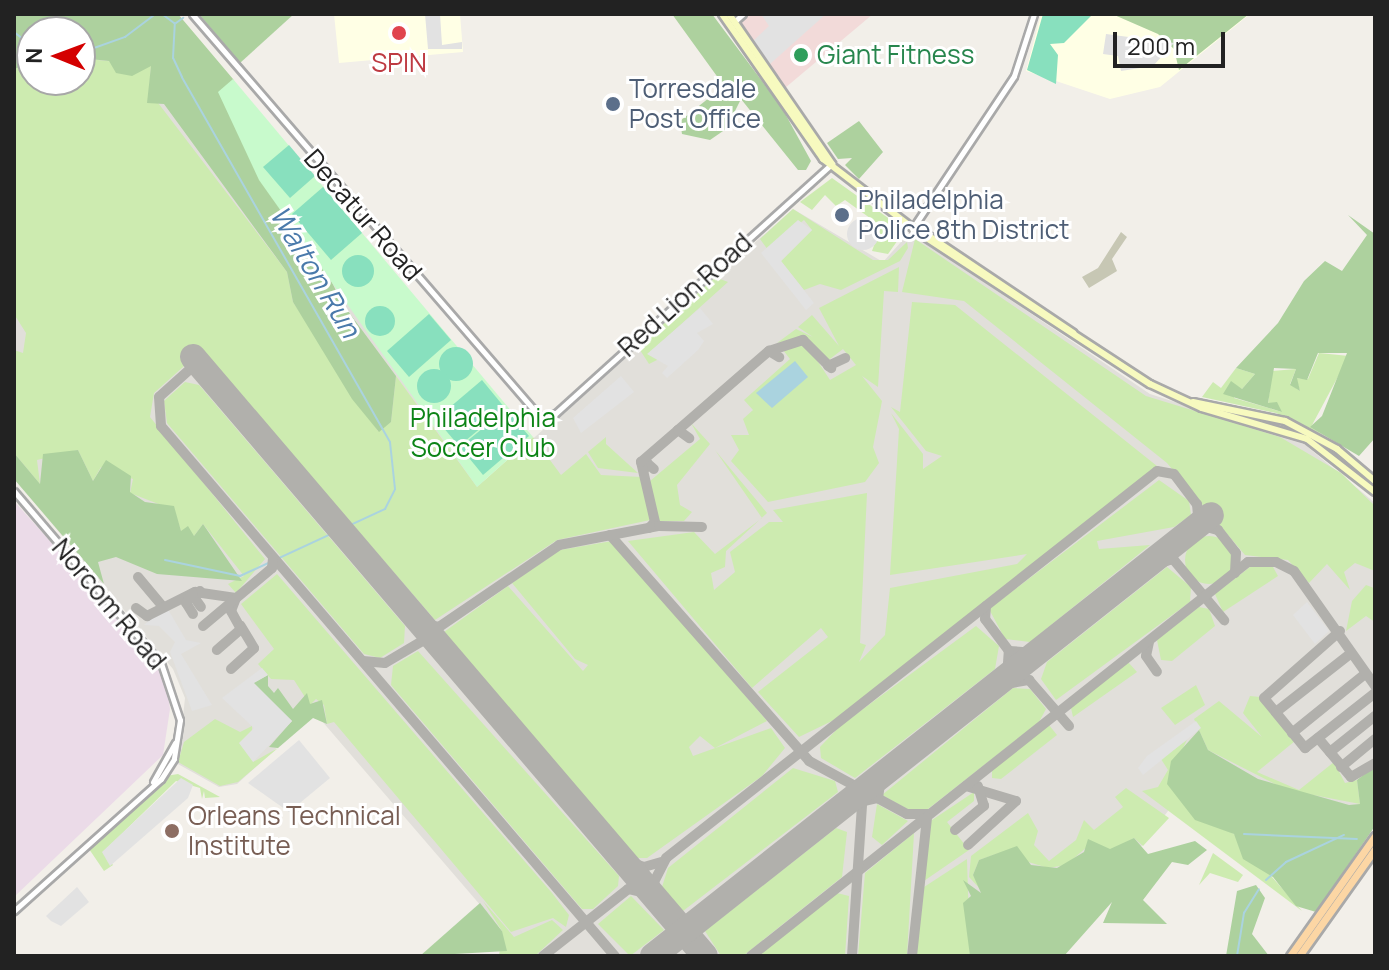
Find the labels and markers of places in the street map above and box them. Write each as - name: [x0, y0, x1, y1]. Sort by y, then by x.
- marker: SPIN: [388, 22, 410, 44]
- place label: Giant Fitness: [817, 39, 974, 71]
- marker: Giant Fitness: [792, 46, 810, 64]
- place label: SPIN: [371, 47, 427, 79]
- place label: Torresdale Post Office: [629, 73, 761, 134]
- marker: Torresdale Post Office: [604, 95, 622, 113]
- place label: Philadelphia Police 8th District: [858, 184, 1070, 246]
- marker: Philadelphia Police 8th District: [833, 206, 851, 224]
- place label: Orleans Technical Institute: [188, 800, 401, 862]
- marker: Orleans Technical Institute: [163, 822, 181, 840]

